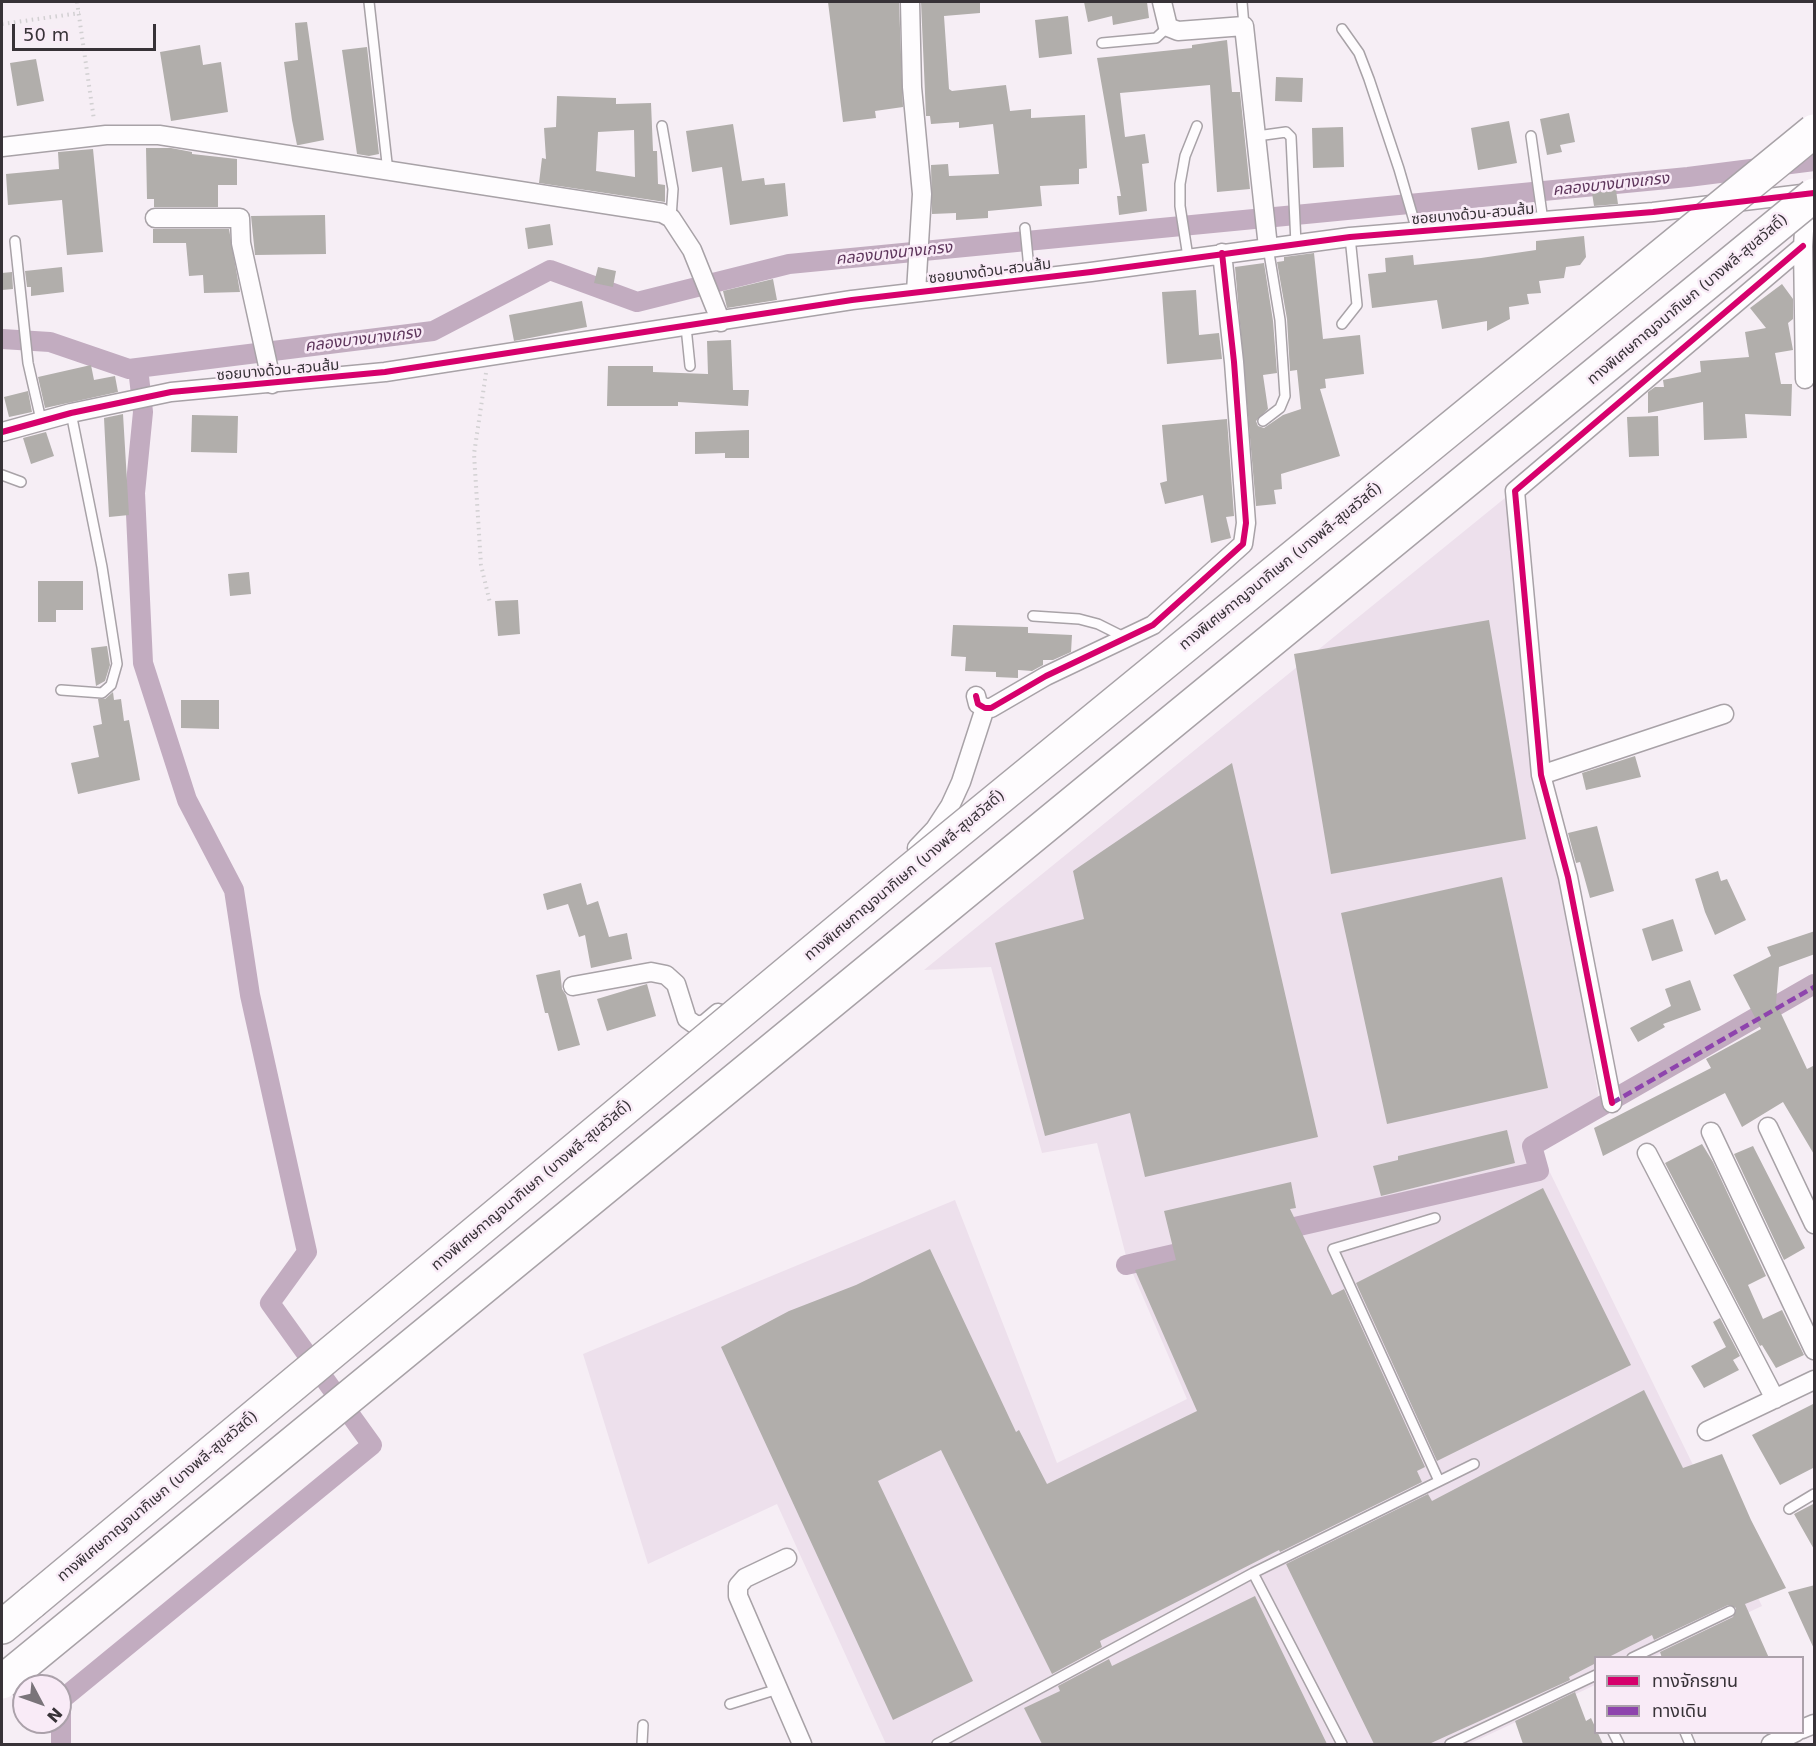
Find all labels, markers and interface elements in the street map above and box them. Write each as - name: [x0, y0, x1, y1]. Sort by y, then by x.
- scale bar: [15, 12, 159, 50]
- text: 50 m: [23, 24, 69, 45]
- water label: คลองบางนางเกรง: [1552, 169, 1670, 201]
- street label: ซอยบางด้วน-สวนส้ม: [1411, 201, 1535, 229]
- street label: ทางพิเศษกาญจนาภิเษก (บางพลี-สุขสวัสดิ์): [1584, 211, 1792, 389]
- water label: คลองบางนางเกรง: [835, 238, 953, 270]
- street label: ซอยบางด้วน-สวนส้ม: [928, 256, 1052, 288]
- water label: คลองบางนางเกรง: [304, 323, 422, 357]
- street label: ซอยบางด้วน-สวนส้ม: [216, 357, 340, 385]
- street label: ทางพิเศษกาญจนาภิเษก (บางพลี-สุขสวัสดิ์): [1176, 480, 1386, 654]
- street label: ทางพิเศษกาญจนาภิเษก (บางพลี-สุขสวัสดิ์): [801, 787, 1009, 965]
- street label: ทางพิเศษกาญจนาภิเษก (บางพลี-สุขสวัสดิ์): [428, 1097, 636, 1275]
- street label: ทางพิเศษกาญจนาภิเษก (บางพลี-สุขสวัสดิ์): [54, 1408, 262, 1586]
- legend: [1594, 1656, 1804, 1734]
- text: ทางจักรยาน: [1652, 1670, 1738, 1691]
- north arrow: [12, 1674, 72, 1734]
- text: ทางเดิน: [1652, 1700, 1707, 1721]
- text: N: [43, 1704, 66, 1726]

